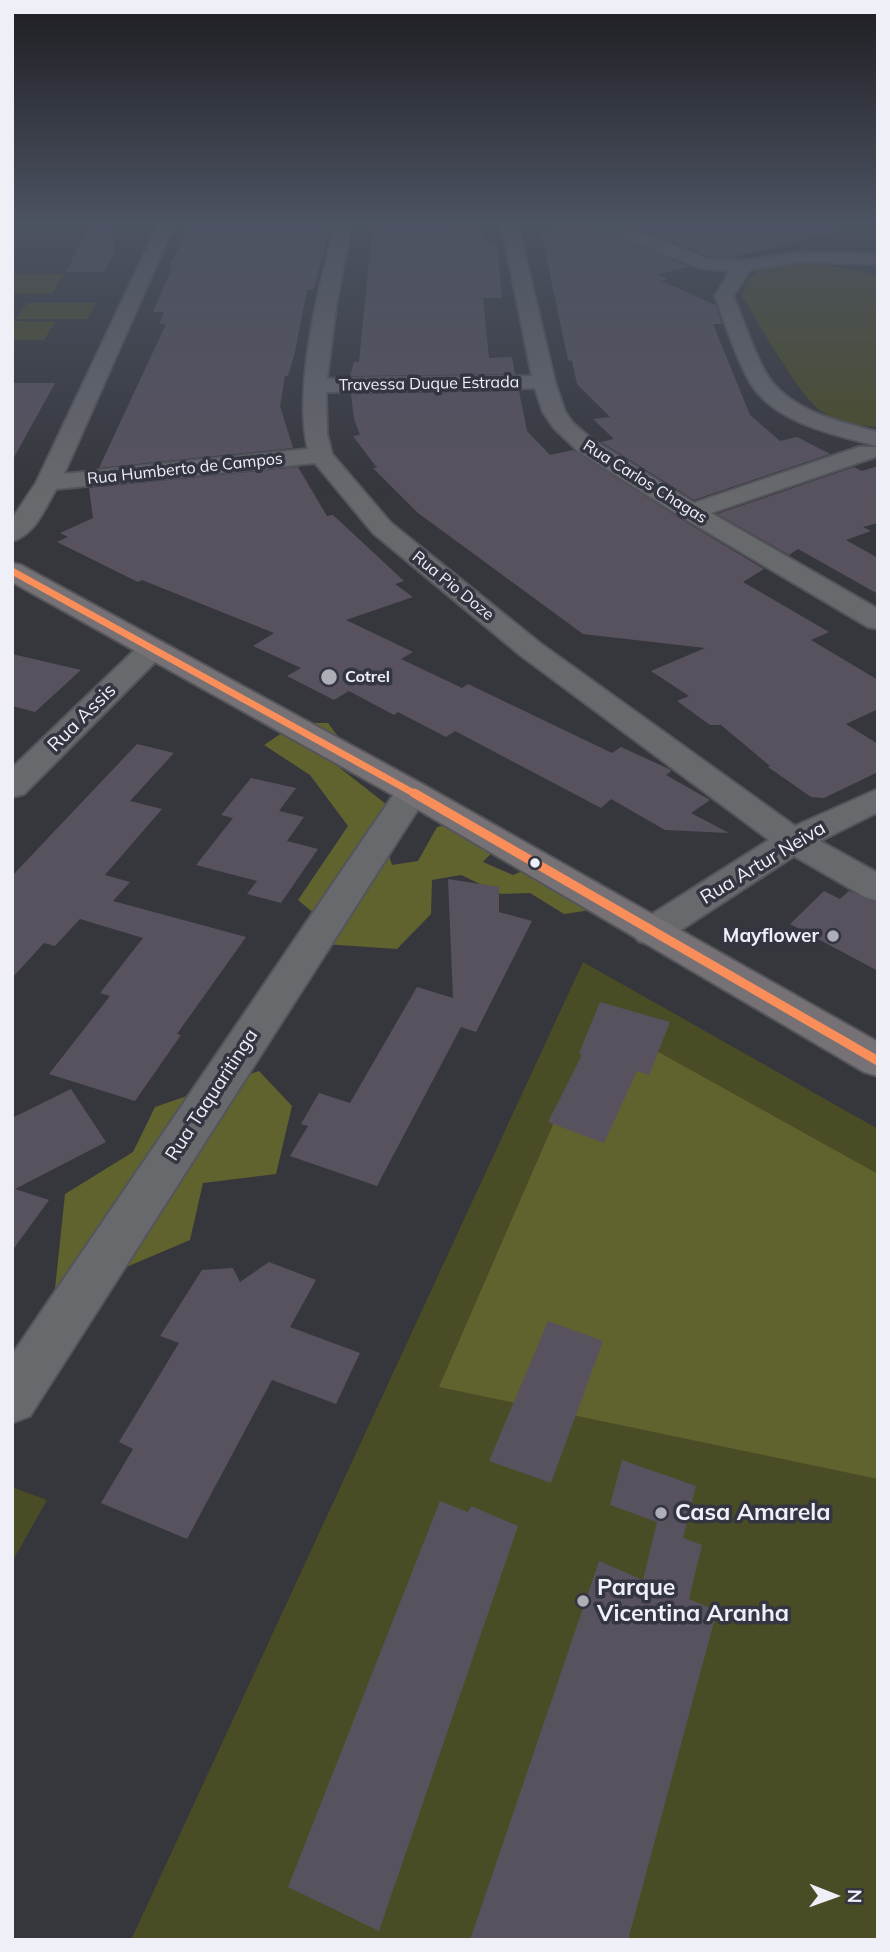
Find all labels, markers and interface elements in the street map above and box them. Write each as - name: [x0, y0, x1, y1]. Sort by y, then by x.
- street label: Travessa Duque Estrada: [339, 373, 519, 395]
- street label: Rua Carlos Chagas: [580, 436, 710, 528]
- street label: Rua Humberto de Campos: [86, 449, 284, 489]
- street label: Rua Pio Doze: [408, 547, 498, 625]
- marker: Cotrel: [319, 667, 339, 687]
- place label: Cotrel: [345, 667, 390, 687]
- street label: Rua Assis: [43, 679, 121, 757]
- street label: Rua Artur Neiva: [696, 817, 830, 909]
- unlabelled marker: [528, 856, 542, 870]
- place label: Mayflower: [723, 925, 819, 947]
- marker: Mayflower: [825, 928, 841, 944]
- street label: Rua Taquaritinga: [161, 1025, 263, 1165]
- place label: Casa Amarela: [675, 1499, 831, 1527]
- marker: Casa Amarela: [653, 1505, 669, 1521]
- place label: Parque Vicentina Aranha: [597, 1574, 789, 1628]
- marker: Parque Vicentina Aranha: [575, 1593, 591, 1609]
- north arrow: [799, 1861, 869, 1931]
- text: N: [843, 1889, 867, 1904]

